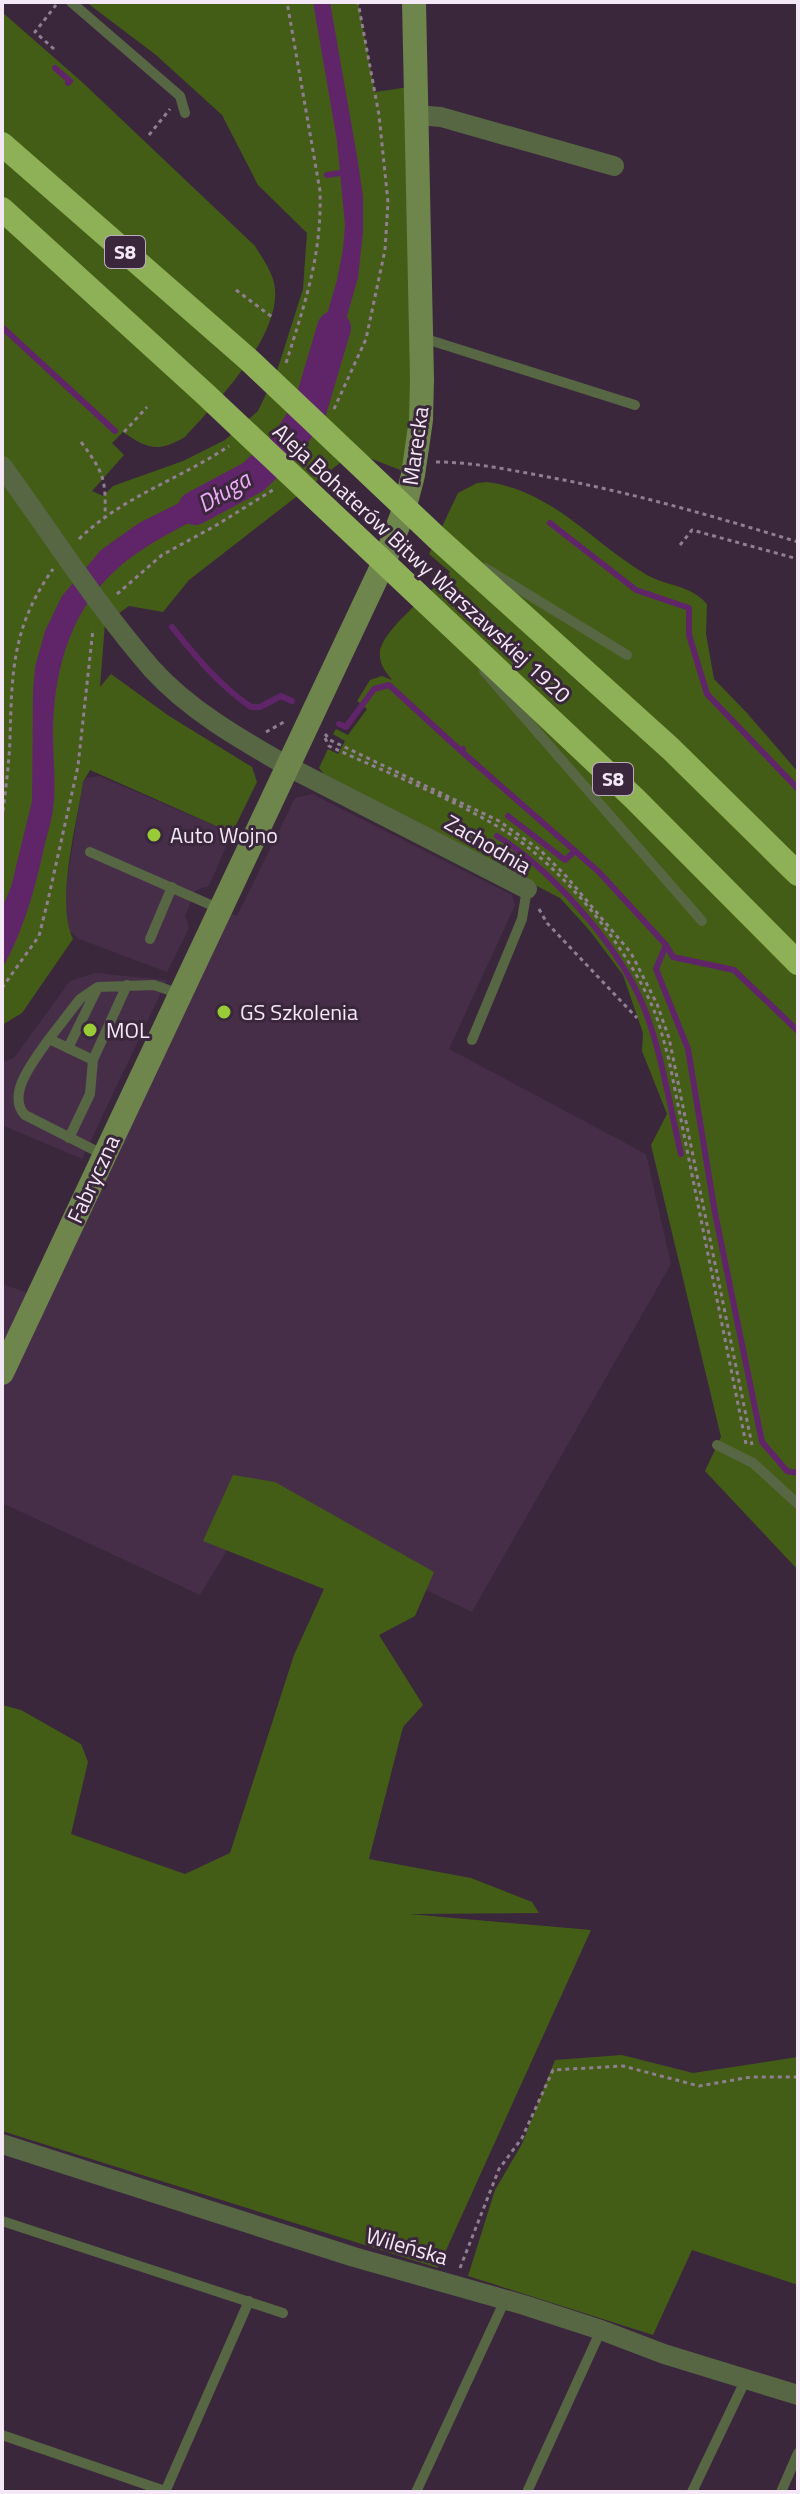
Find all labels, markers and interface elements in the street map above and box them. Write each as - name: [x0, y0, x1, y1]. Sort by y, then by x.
- road number: S8: [105, 236, 145, 268]
- street label: Marecka: [393, 404, 437, 488]
- street label: Aleja Bohaterów Bitwy Warszawskiej 1920: [265, 415, 579, 711]
- water label: Długa: [190, 460, 259, 521]
- road number: S8: [593, 763, 633, 795]
- street label: Zachodnia: [438, 805, 538, 883]
- place label: Auto Wojno: [170, 818, 278, 852]
- marker: Auto Wojno: [145, 826, 163, 844]
- place label: GS Szkolenia: [240, 995, 358, 1029]
- marker: GS Szkolenia: [215, 1003, 233, 1021]
- place label: MOL: [106, 1013, 150, 1047]
- marker: MOL: [81, 1021, 99, 1039]
- street label: Fabryczna: [58, 1129, 128, 1229]
- street label: Wileńska: [362, 2218, 452, 2274]

